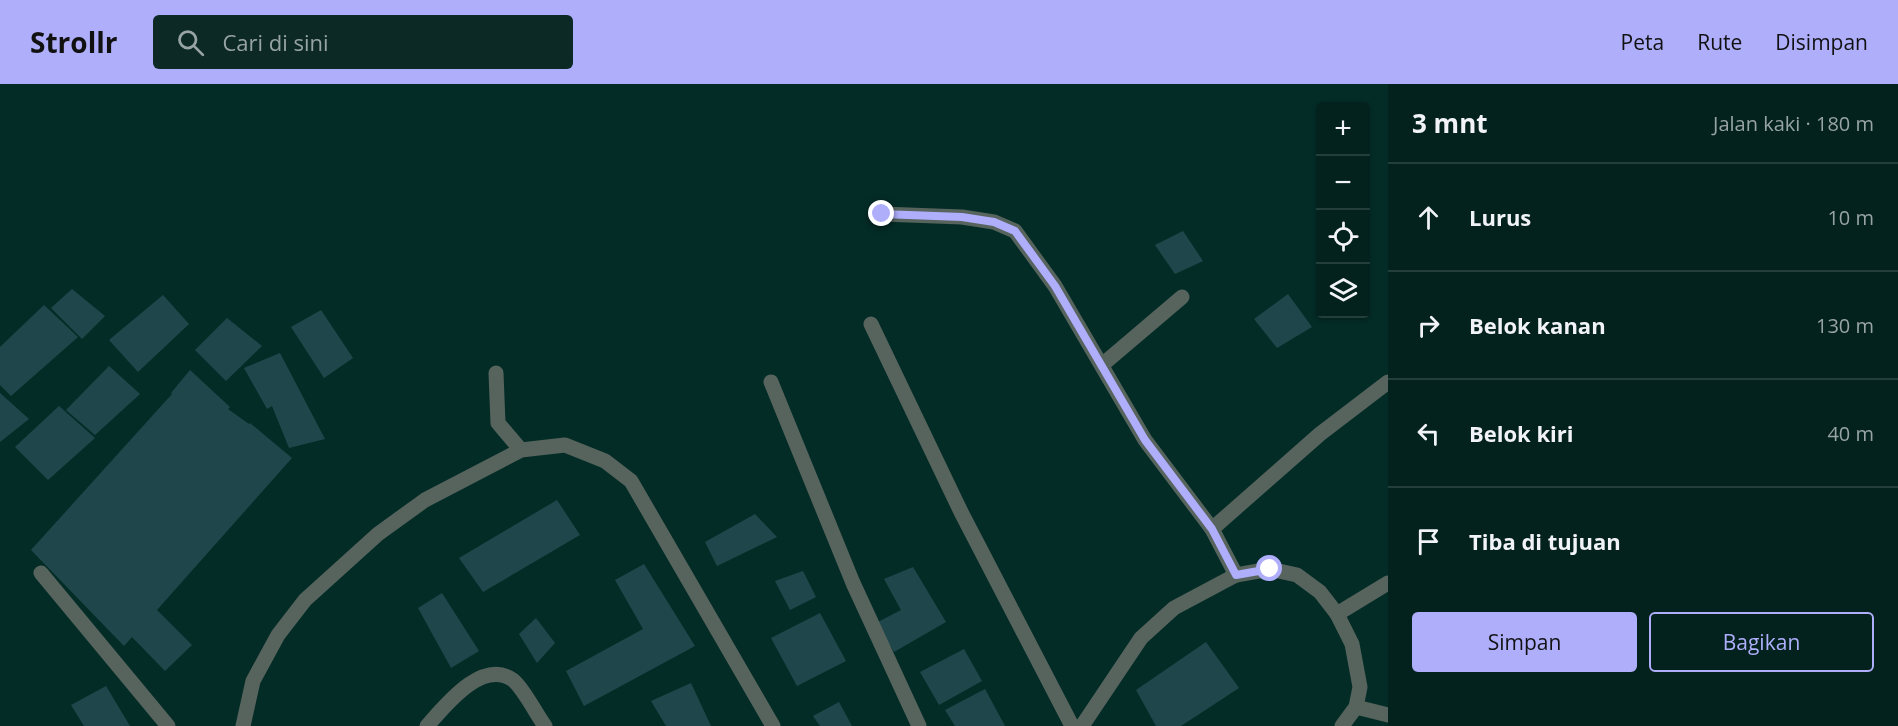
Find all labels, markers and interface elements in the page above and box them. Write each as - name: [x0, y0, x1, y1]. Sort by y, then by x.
- search box: [153, 15, 573, 69]
- text: Strollr: [30, 23, 117, 61]
- icon: search: [174, 26, 207, 59]
- text: Cari di sini: [222, 27, 329, 57]
- text: Peta: [1621, 28, 1664, 56]
- text: Rute: [1697, 28, 1742, 56]
- text: Disimpan: [1775, 28, 1868, 56]
- map controls: [1316, 102, 1370, 318]
- button: +: [1316, 102, 1370, 156]
- text: 3 mnt: [1412, 105, 1488, 141]
- text: Jalan kaki · 180 m: [1713, 110, 1874, 137]
- button: −: [1316, 156, 1370, 210]
- route end: [868, 200, 894, 226]
- icon: ahead: [1412, 201, 1445, 234]
- text: Lurus: [1469, 202, 1531, 232]
- text: 10 m: [1827, 204, 1874, 231]
- button: locate: [1316, 210, 1370, 264]
- button: layers: [1316, 264, 1370, 318]
- icon: right: [1412, 309, 1445, 342]
- text: Belok kanan: [1469, 310, 1606, 340]
- text: 130 m: [1816, 312, 1874, 339]
- icon: left: [1412, 417, 1445, 450]
- text: Belok kiri: [1469, 418, 1574, 448]
- text: 40 m: [1827, 420, 1874, 447]
- icon: arrive: [1412, 525, 1445, 558]
- text: Tiba di tujuan: [1469, 526, 1621, 556]
- route start: [1256, 555, 1282, 581]
- button: Simpan: [1412, 612, 1637, 672]
- button: Bagikan: [1649, 612, 1874, 672]

